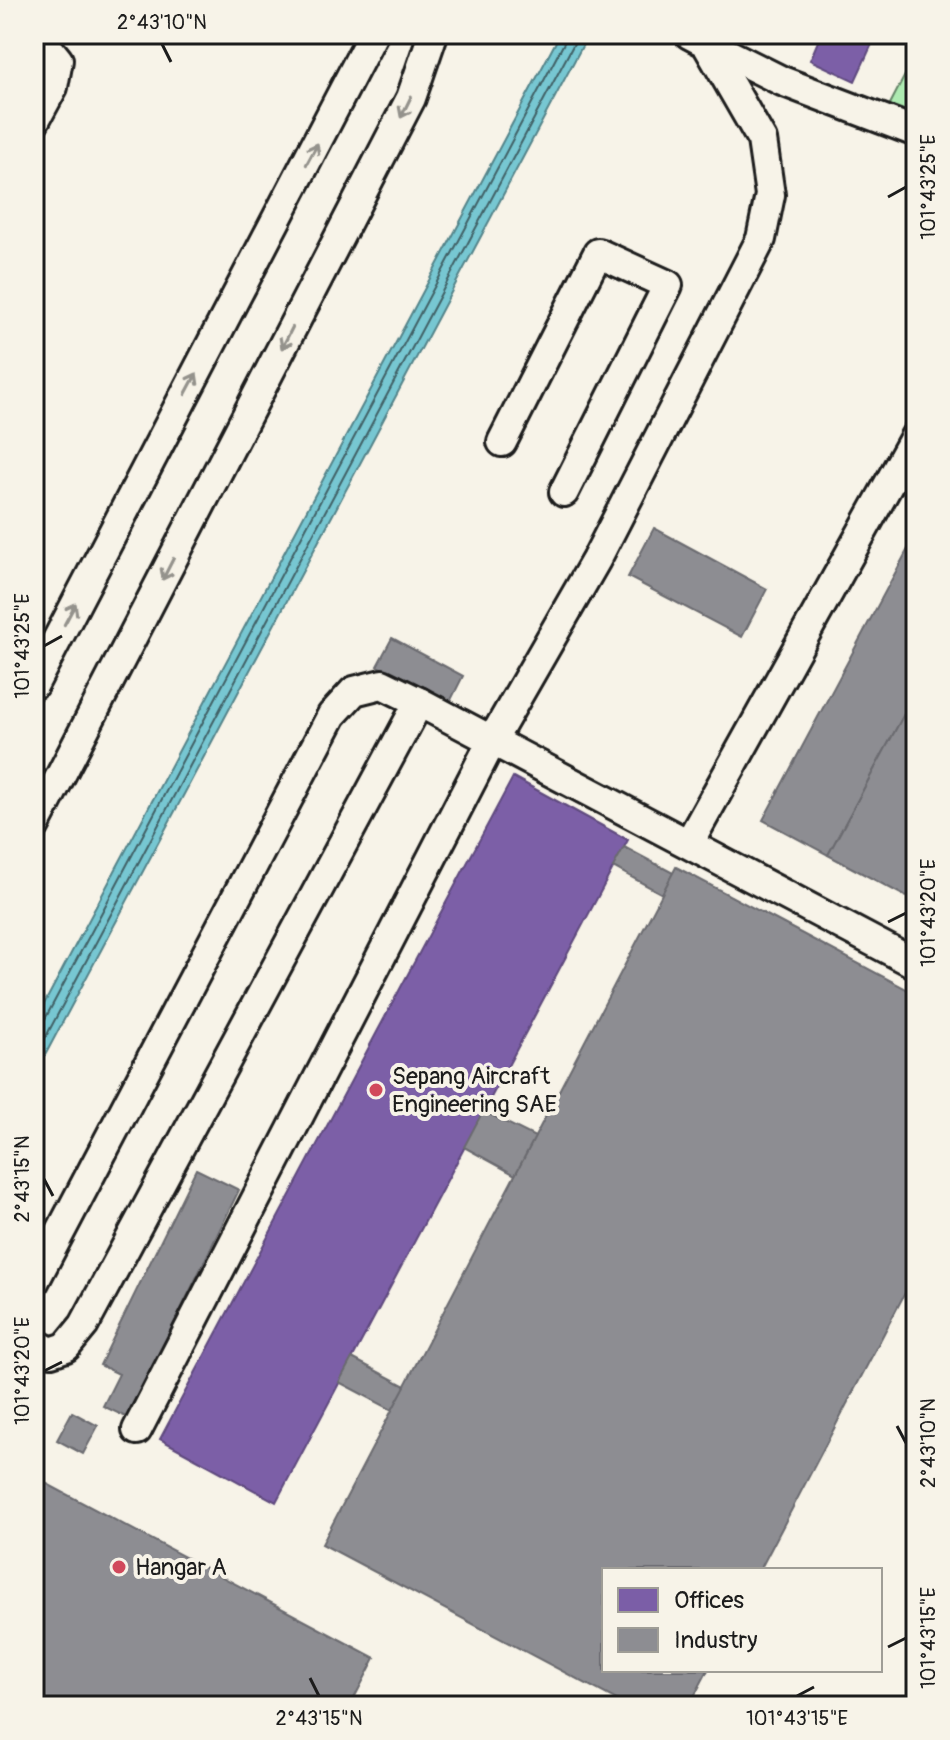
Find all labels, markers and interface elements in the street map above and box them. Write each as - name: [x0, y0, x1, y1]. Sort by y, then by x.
- text: 2°43'10"N: [117, 10, 207, 35]
- one-way arrow: [398, 95, 414, 119]
- text: 101°43'25"E: [916, 134, 941, 240]
- one-way arrow: [304, 143, 320, 166]
- one-way arrow: [279, 326, 295, 349]
- one-way arrow: [183, 373, 199, 397]
- one-way arrow: [159, 556, 175, 580]
- text: 101°43'25"E: [10, 593, 35, 699]
- one-way arrow: [63, 603, 79, 627]
- text: 101°43'20"E: [916, 859, 941, 967]
- place label: Sepang Aircraft Engineering SAE: [392, 1062, 557, 1119]
- marker: Sepang Aircraft Engineering SAE: [367, 1081, 385, 1099]
- text: 2°43'15"N: [10, 1136, 35, 1222]
- text: 101°43'20"E: [10, 1317, 35, 1425]
- text: 2°43'10"N: [916, 1398, 941, 1488]
- place label: Hangar A: [135, 1553, 227, 1582]
- marker: Hangar A: [110, 1558, 128, 1576]
- legend: [602, 1568, 882, 1672]
- text: Offices: [674, 1586, 744, 1615]
- text: 101°43'15"E: [916, 1587, 941, 1689]
- text: Industry: [674, 1626, 757, 1655]
- text: 2°43'15"N: [276, 1706, 362, 1731]
- text: 101°43'15"E: [746, 1706, 848, 1731]

